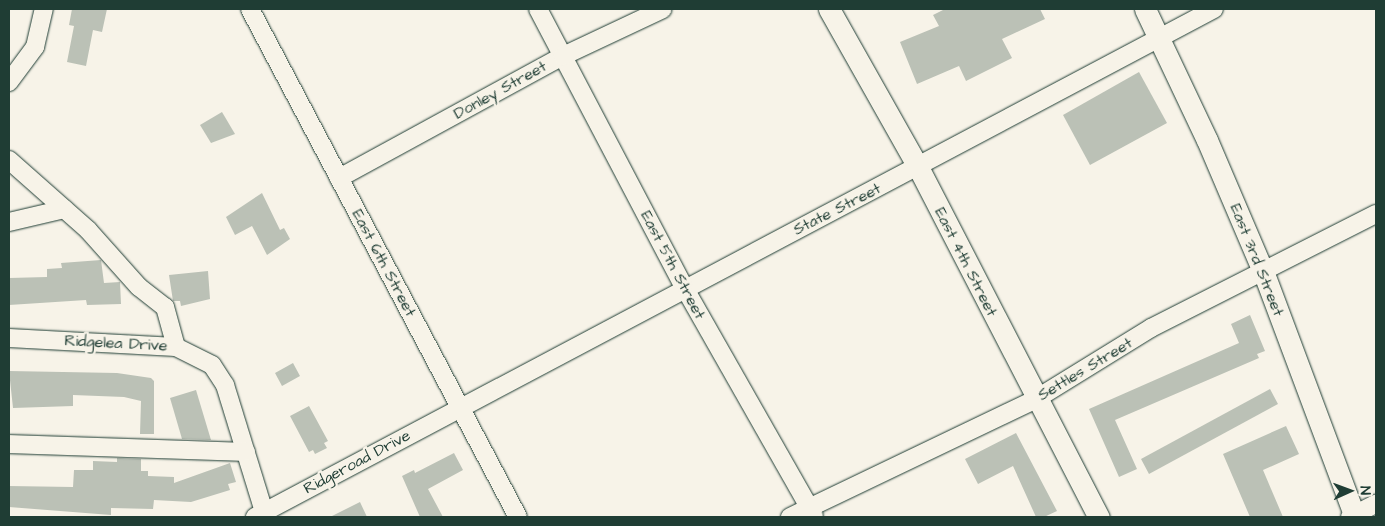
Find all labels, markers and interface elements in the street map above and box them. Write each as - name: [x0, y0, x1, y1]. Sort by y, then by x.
- street label: Donley Street: [450, 57, 550, 123]
- street label: State Street: [790, 179, 884, 239]
- street label: East 3rd Street: [1226, 201, 1288, 319]
- street label: East 4th Street: [930, 204, 1002, 320]
- street label: East 6th Street: [348, 206, 420, 320]
- street label: East 5th Street: [636, 208, 710, 322]
- street label: Ridgelea Drive: [64, 331, 168, 355]
- street label: Settles Street: [1034, 333, 1136, 405]
- street label: Ridgeroad Drive: [300, 426, 414, 498]
- north arrow: [1325, 466, 1375, 516]
- text: N: [1355, 486, 1375, 495]

